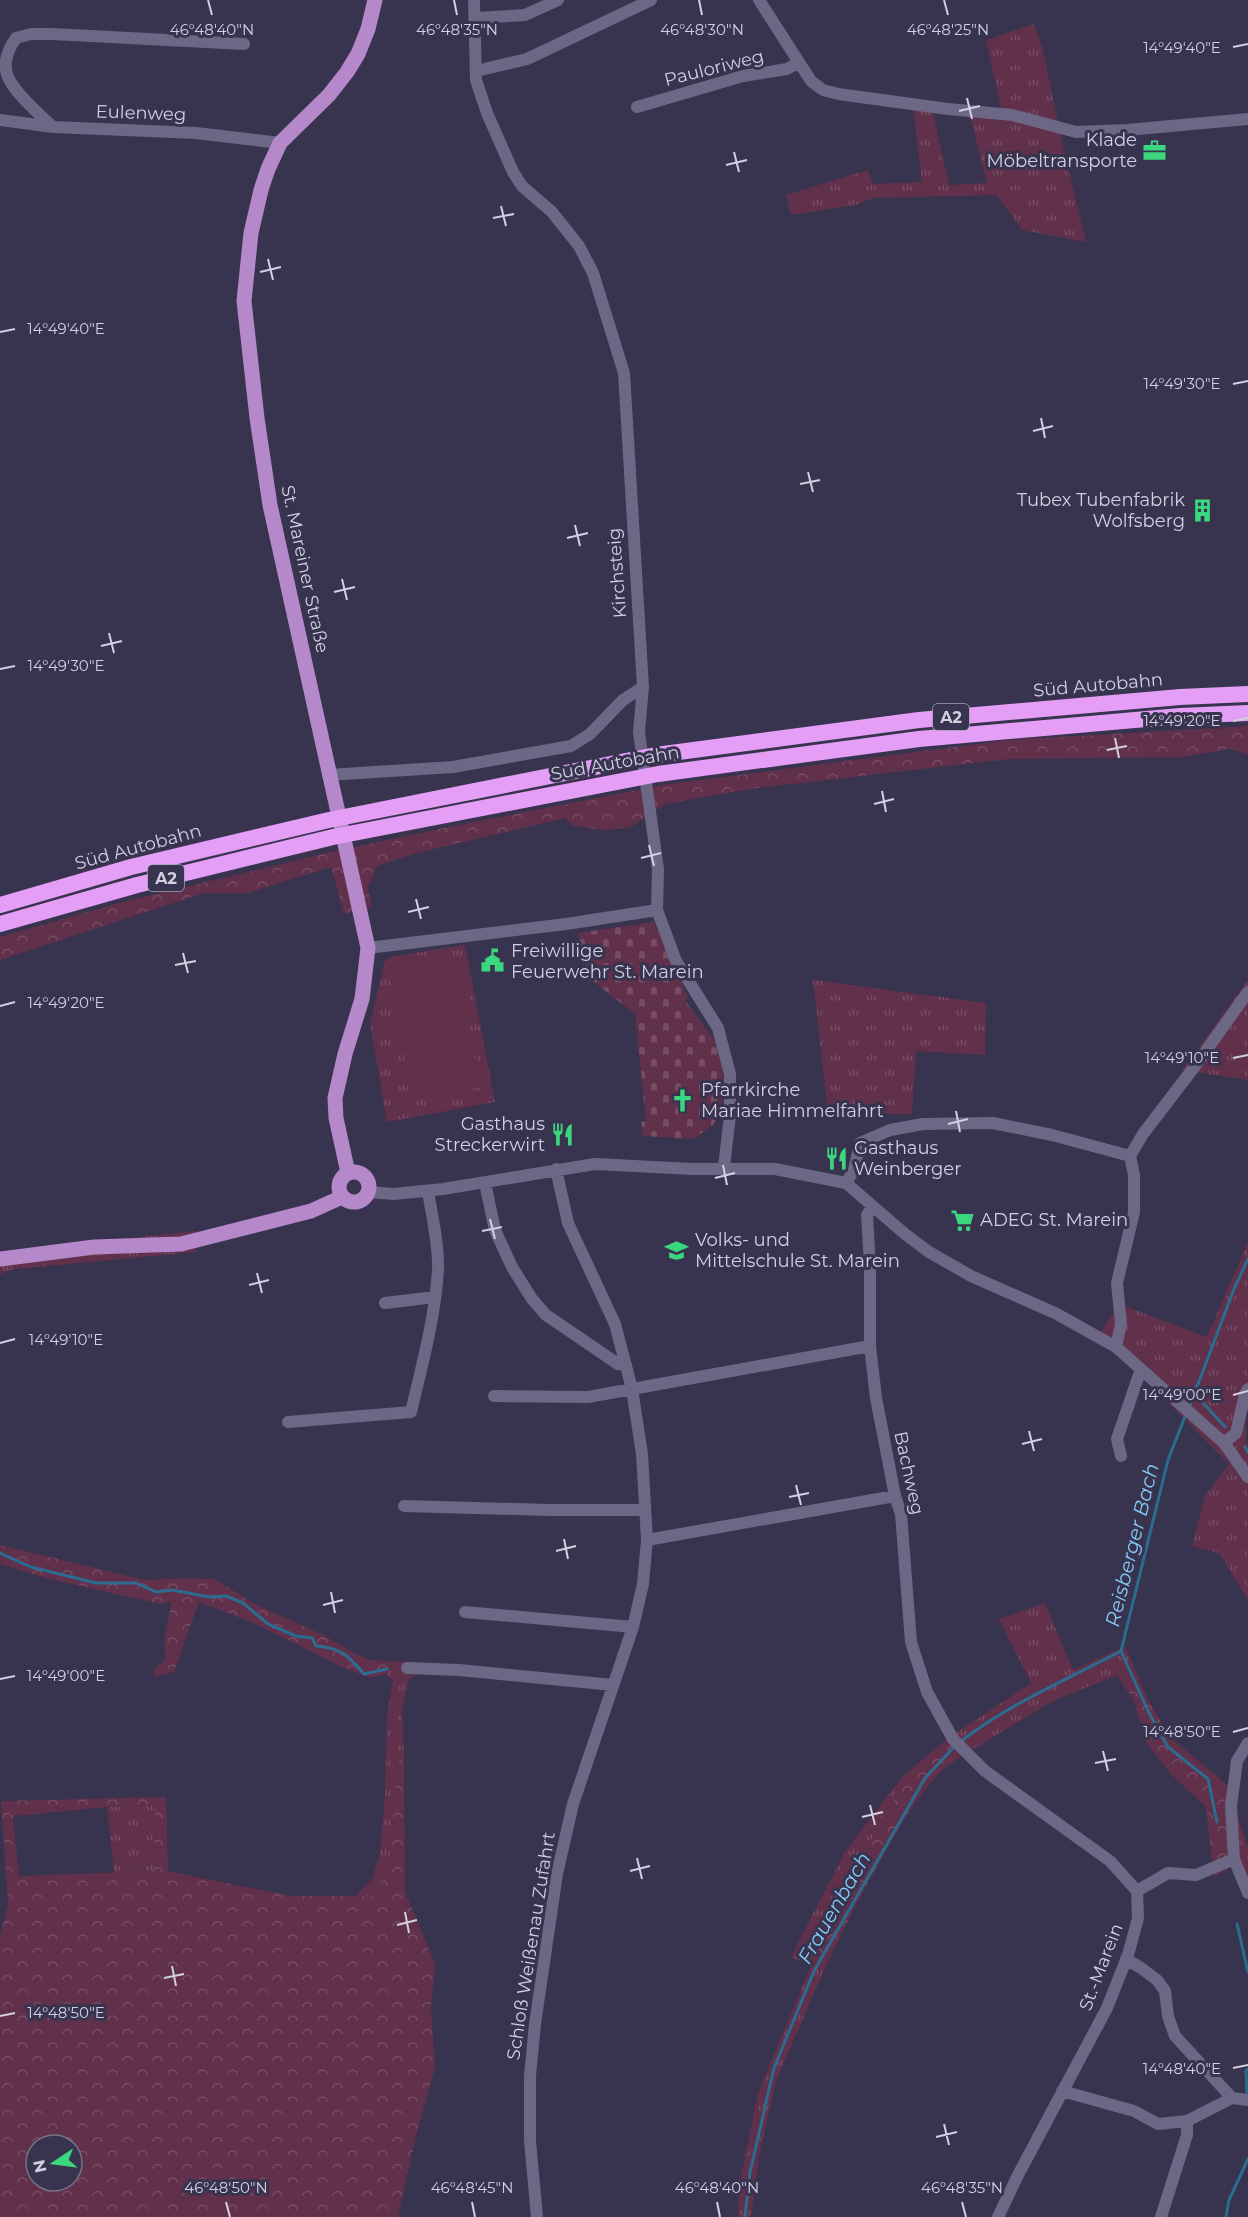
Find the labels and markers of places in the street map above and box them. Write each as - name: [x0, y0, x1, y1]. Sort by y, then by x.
- place label: Klade Möbeltransporte: [987, 129, 1137, 172]
- office icon: Klade Möbeltransporte: [1142, 137, 1168, 163]
- place label: Tubex Tubenfabrik Wolfsberg: [1017, 489, 1185, 532]
- building icon: Tubex Tubenfabrik Wolfsberg: [1190, 497, 1216, 523]
- place label: Freiwillige Feuerwehr St. Marein: [511, 940, 704, 983]
- public building icon: Freiwillige Feuerwehr St. Marein: [480, 948, 506, 974]
- place label: Pfarrkirche Mariae Himmelfahrt: [701, 1079, 884, 1122]
- church icon: Pfarrkirche Mariae Himmelfahrt: [670, 1087, 696, 1113]
- place label: Gasthaus Streckerwirt: [435, 1113, 545, 1156]
- restaurant icon: Gasthaus Streckerwirt: [550, 1121, 576, 1147]
- place label: Gasthaus Weinberger: [854, 1137, 961, 1180]
- restaurant icon: Gasthaus Weinberger: [823, 1145, 849, 1171]
- supermarket icon: ADEG St. Marein: [949, 1207, 975, 1233]
- place label: ADEG St. Marein: [980, 1209, 1128, 1231]
- place label: Volks- und Mittelschule St. Marein: [695, 1229, 900, 1272]
- school or university icon: Volks- und Mittelschule St. Marein: [664, 1237, 690, 1263]

